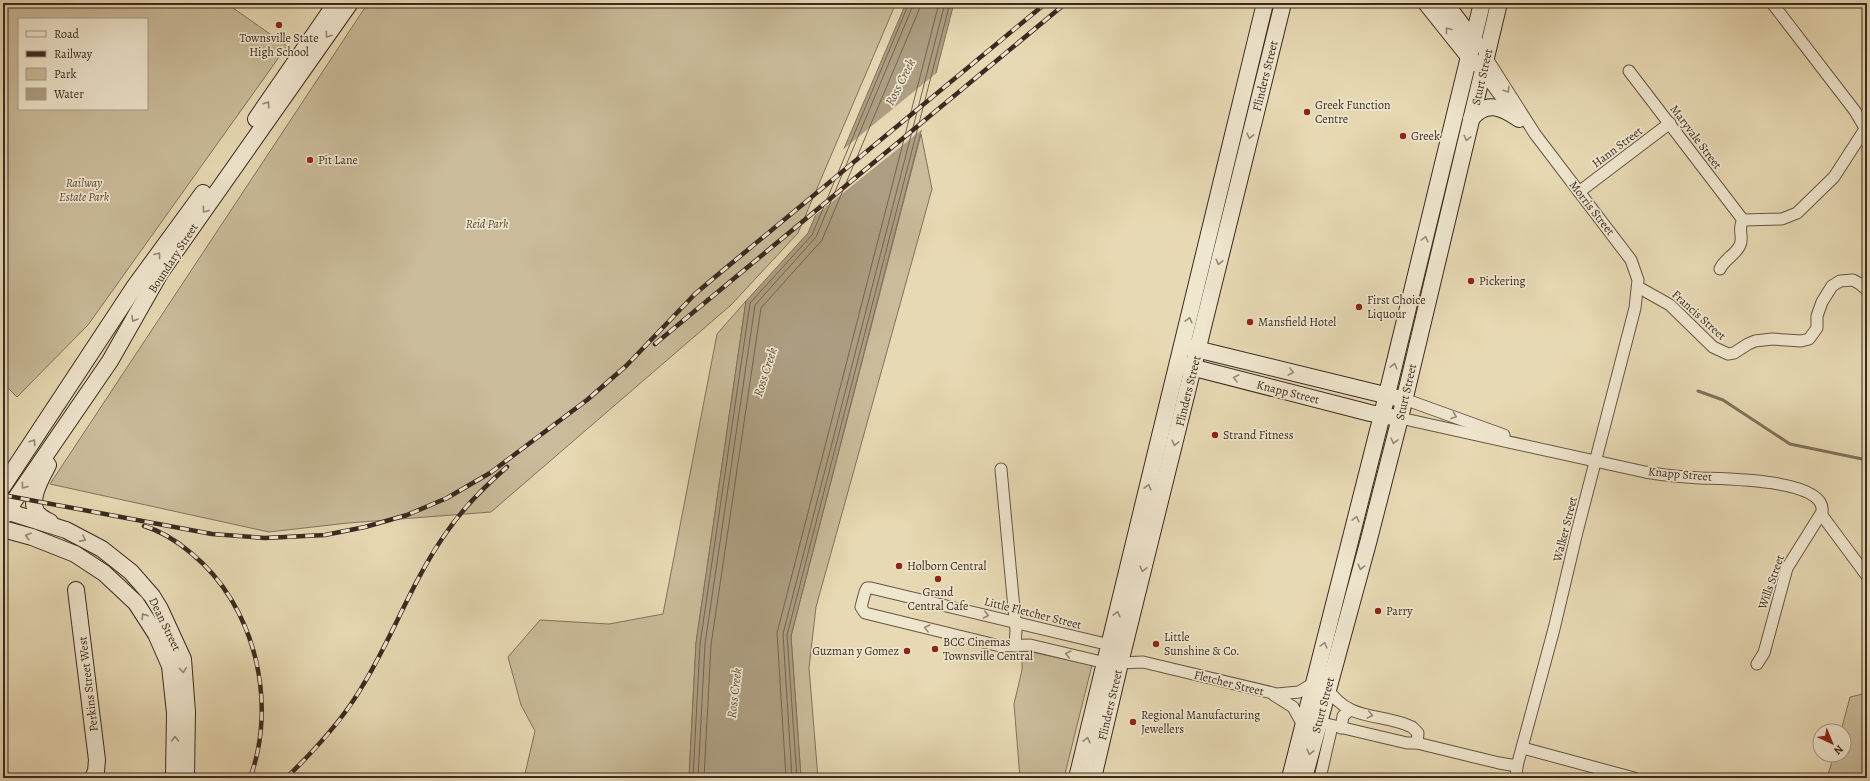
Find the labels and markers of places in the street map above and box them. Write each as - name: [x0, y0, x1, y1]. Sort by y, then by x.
- marker: Townsville State High School: [274, 20, 284, 30]
- place label: Townsville State High School: [239, 30, 319, 60]
- place label: Greek Function Centre: [1315, 97, 1391, 127]
- marker: Greek Function Centre: [1302, 107, 1312, 117]
- place label: Greek: [1411, 128, 1440, 144]
- marker: Greek: [1398, 131, 1408, 141]
- place label: Pit Lane: [318, 152, 358, 168]
- marker: Pit Lane: [305, 155, 315, 165]
- place label: Pickering: [1479, 273, 1526, 289]
- marker: Pickering: [1466, 276, 1476, 286]
- place label: First Choice Liquour: [1367, 292, 1426, 322]
- marker: First Choice Liquour: [1354, 302, 1364, 312]
- place label: Mansfield Hotel: [1258, 314, 1336, 330]
- marker: Mansfield Hotel: [1245, 317, 1255, 327]
- place label: Strand Fitness: [1223, 427, 1294, 443]
- marker: Strand Fitness: [1210, 430, 1220, 440]
- place label: Holborn Central: [907, 558, 987, 574]
- marker: Holborn Central: [894, 561, 904, 571]
- marker: Grand Central Cafe: [933, 574, 943, 584]
- place label: Grand Central Cafe: [908, 584, 968, 614]
- place label: Parry: [1386, 603, 1413, 619]
- marker: Parry: [1373, 606, 1383, 616]
- place label: Little Sunshine & Co.: [1164, 629, 1240, 659]
- place label: BCC Cinemas Townsville Central: [943, 634, 1033, 664]
- marker: Little Sunshine & Co.: [1151, 639, 1161, 649]
- place label: Guzman y Gomez: [812, 643, 899, 659]
- marker: BCC Cinemas Townsville Central: [930, 644, 940, 654]
- marker: Guzman y Gomez: [902, 646, 912, 656]
- place label: Regional Manufacturing Jewellers: [1141, 707, 1260, 737]
- marker: Regional Manufacturing Jewellers: [1128, 717, 1138, 727]

